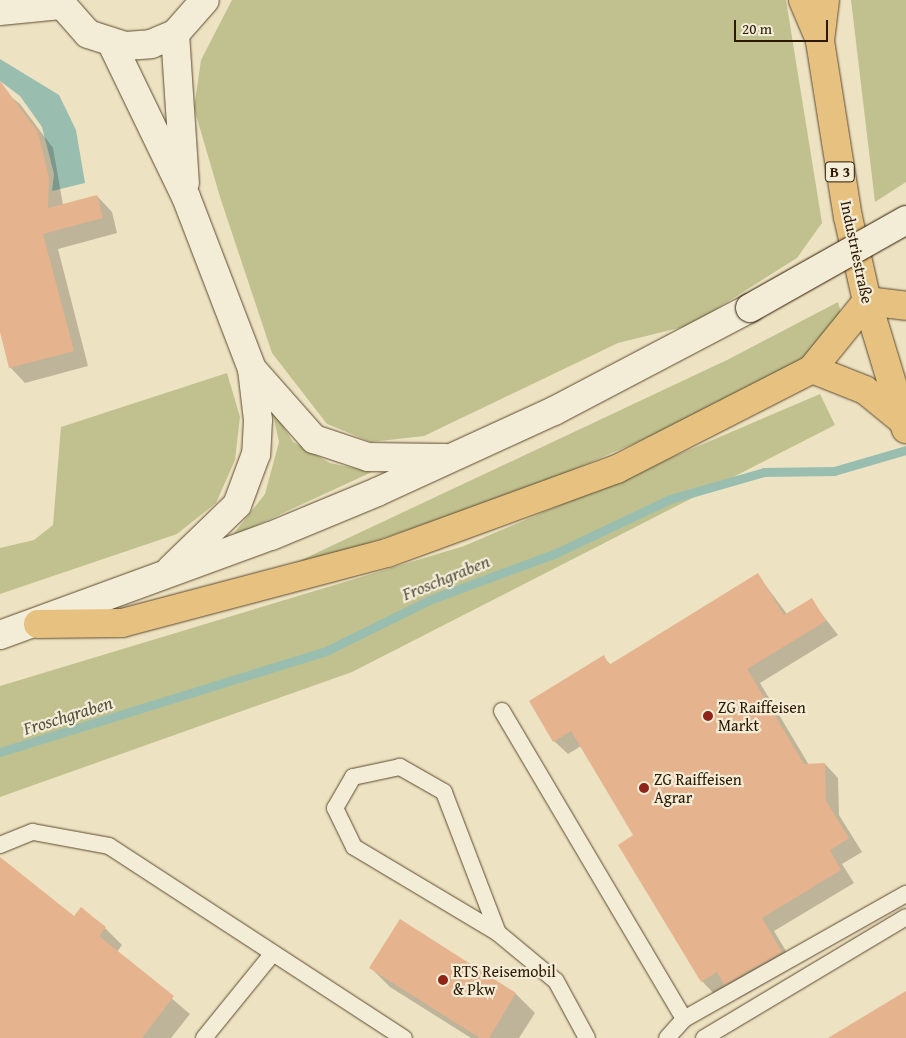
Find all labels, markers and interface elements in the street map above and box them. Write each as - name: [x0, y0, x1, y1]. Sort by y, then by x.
- scale bar: [736, 10, 830, 42]
- text: 20 m: [742, 18, 772, 39]
- road number: B 3: [824, 160, 856, 184]
- street label: Industriestraße: [837, 199, 877, 305]
- water label: Froschgraben: [399, 551, 493, 605]
- water label: Froschgraben: [21, 692, 115, 740]
- place label: ZG Raiffeisen Markt: [718, 697, 806, 735]
- marker: ZG Raiffeisen Markt: [702, 710, 714, 722]
- place label: ZG Raiffeisen Agrar: [654, 769, 742, 807]
- marker: ZG Raiffeisen Agrar: [638, 782, 650, 794]
- place label: RTS Reisemobil & Pkw: [453, 961, 556, 999]
- marker: RTS Reisemobil & Pkw: [437, 974, 449, 986]

